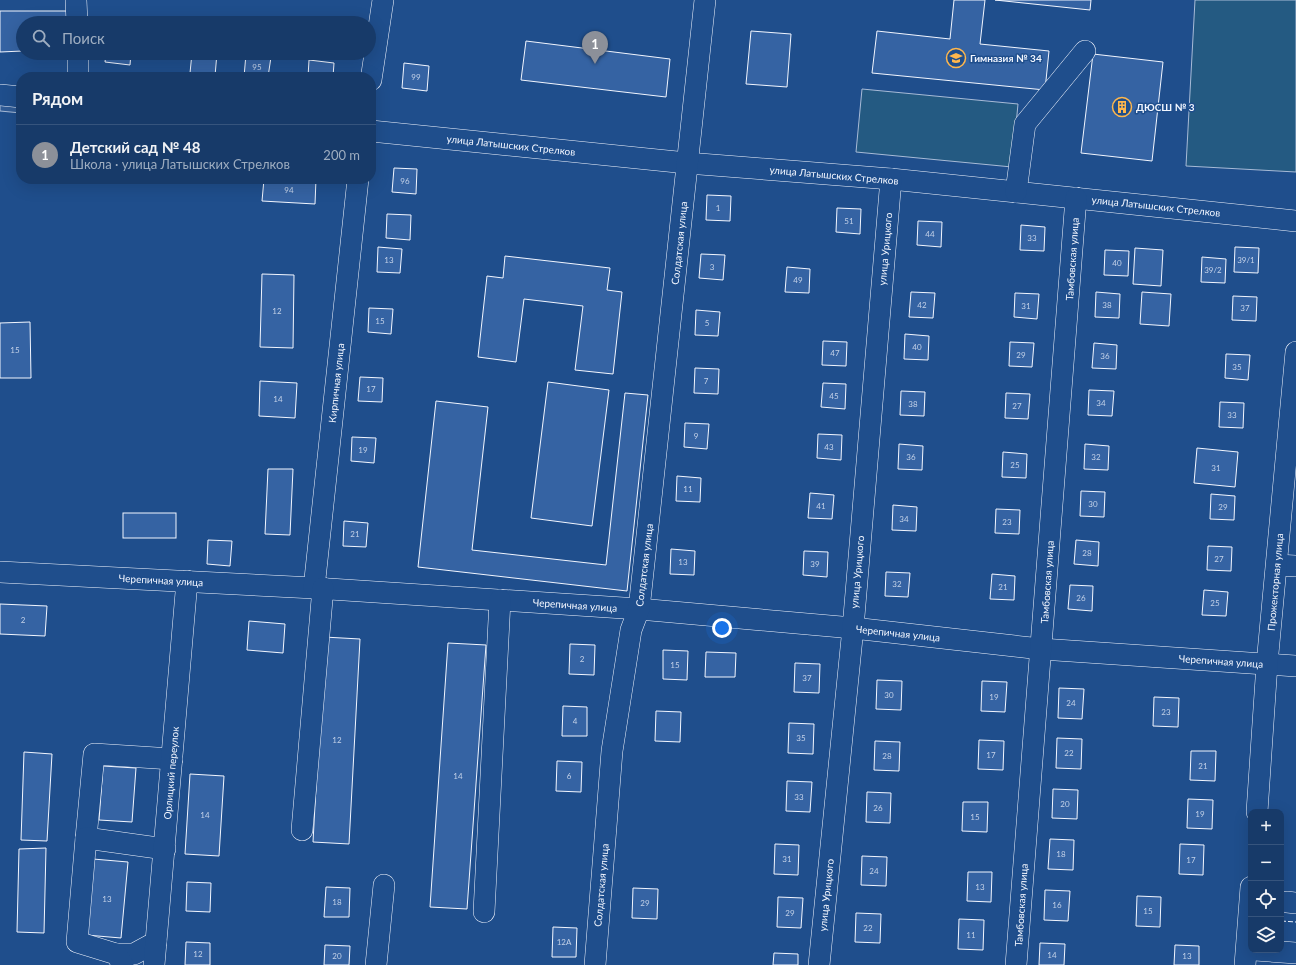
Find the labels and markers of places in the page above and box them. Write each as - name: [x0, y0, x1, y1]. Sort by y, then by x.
- pin: 1: [582, 31, 608, 64]
- school or university icon: Гимназия № 34: [945, 47, 967, 69]
- place label: Гимназия № 34: [970, 52, 1042, 64]
- building icon: ДЮСШ № 3: [1111, 96, 1133, 118]
- place label: ДЮСШ № 3: [1136, 101, 1195, 113]

